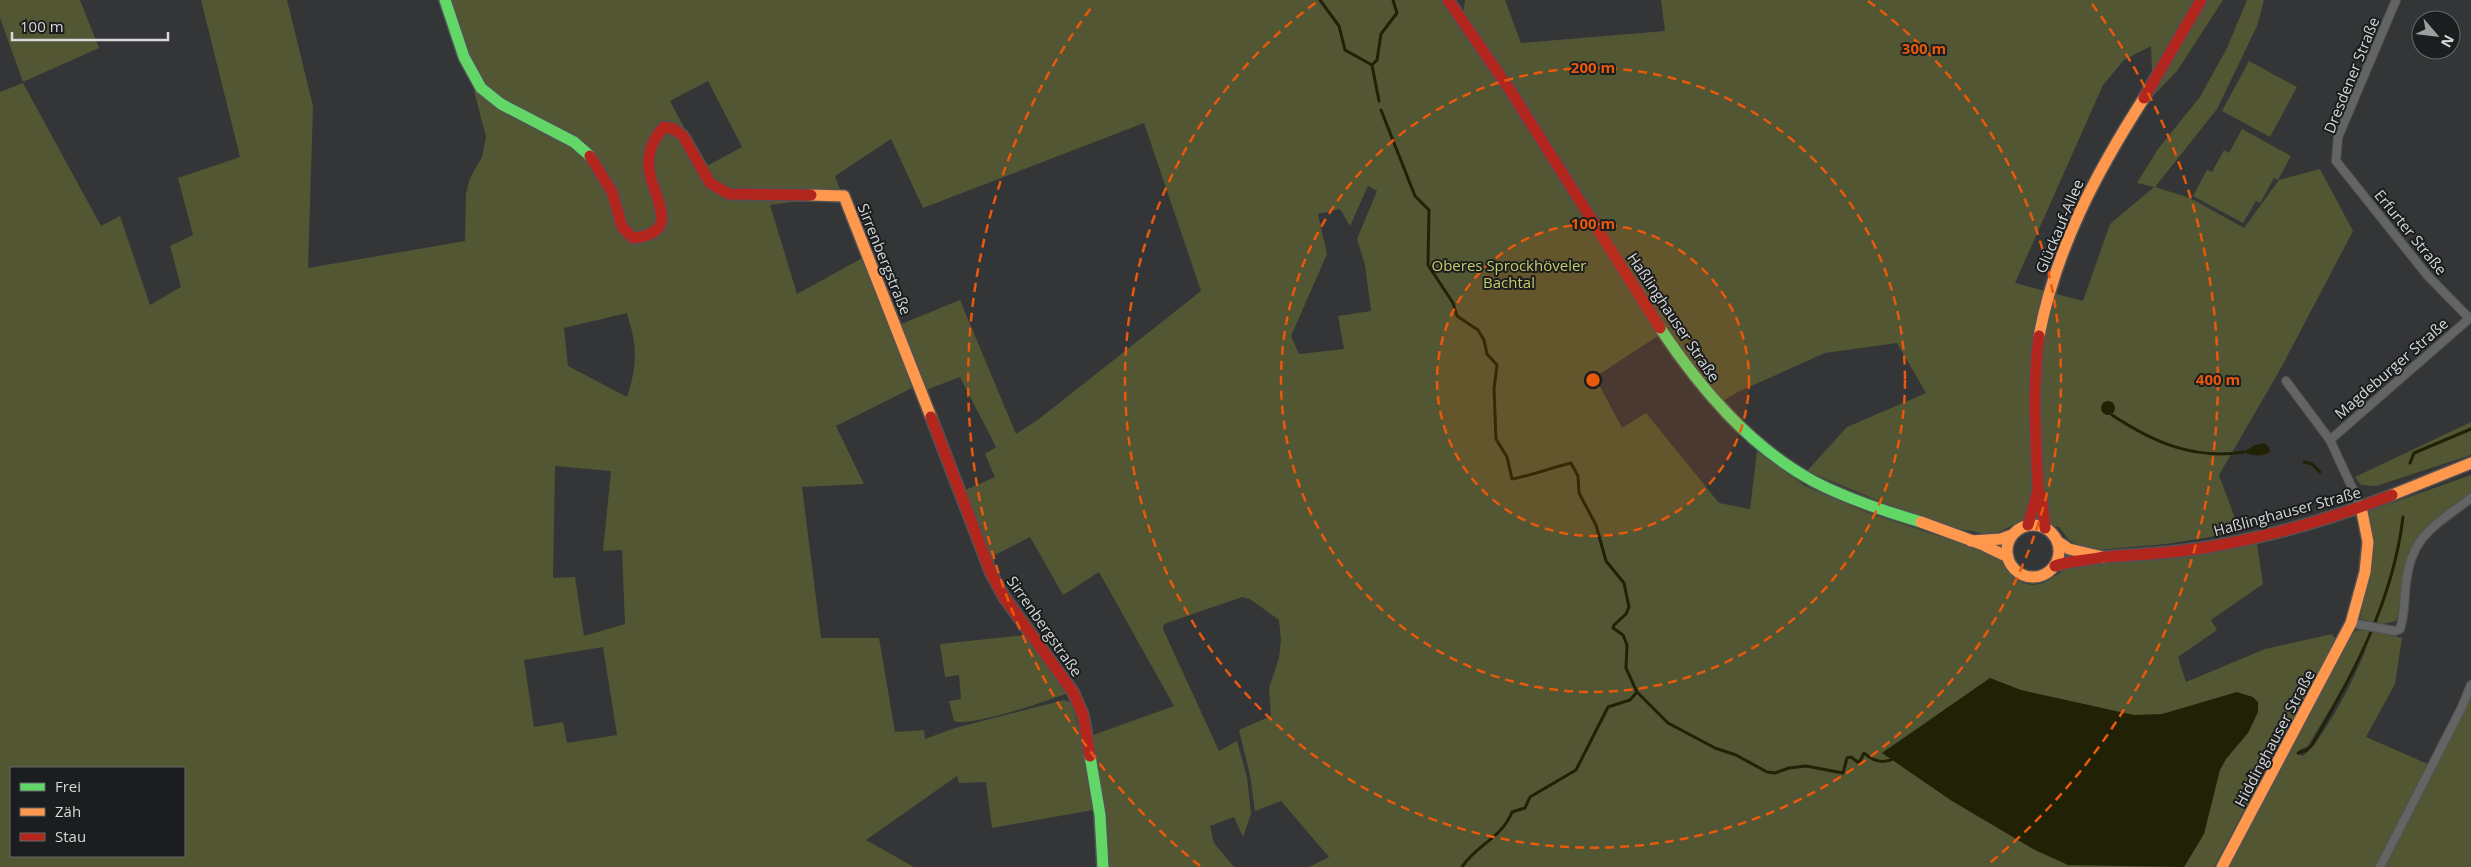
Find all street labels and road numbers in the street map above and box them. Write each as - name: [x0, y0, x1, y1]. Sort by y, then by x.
- street label: Dresdener Straße: [2319, 14, 2383, 136]
- street label: Glückauf-Allee: [2030, 176, 2088, 276]
- street label: Erfurter Straße: [2370, 185, 2452, 279]
- street label: Sirrenbergstraße: [854, 200, 916, 318]
- street label: Haßlinghauser Straße: [1623, 248, 1725, 386]
- street label: Magdeburger Straße: [2330, 313, 2452, 423]
- street label: Haßlinghauser Straße: [2211, 482, 2363, 540]
- street label: Sirrenbergstraße: [1003, 572, 1087, 680]
- street label: Hiddinghauser Straße: [2229, 666, 2319, 810]

